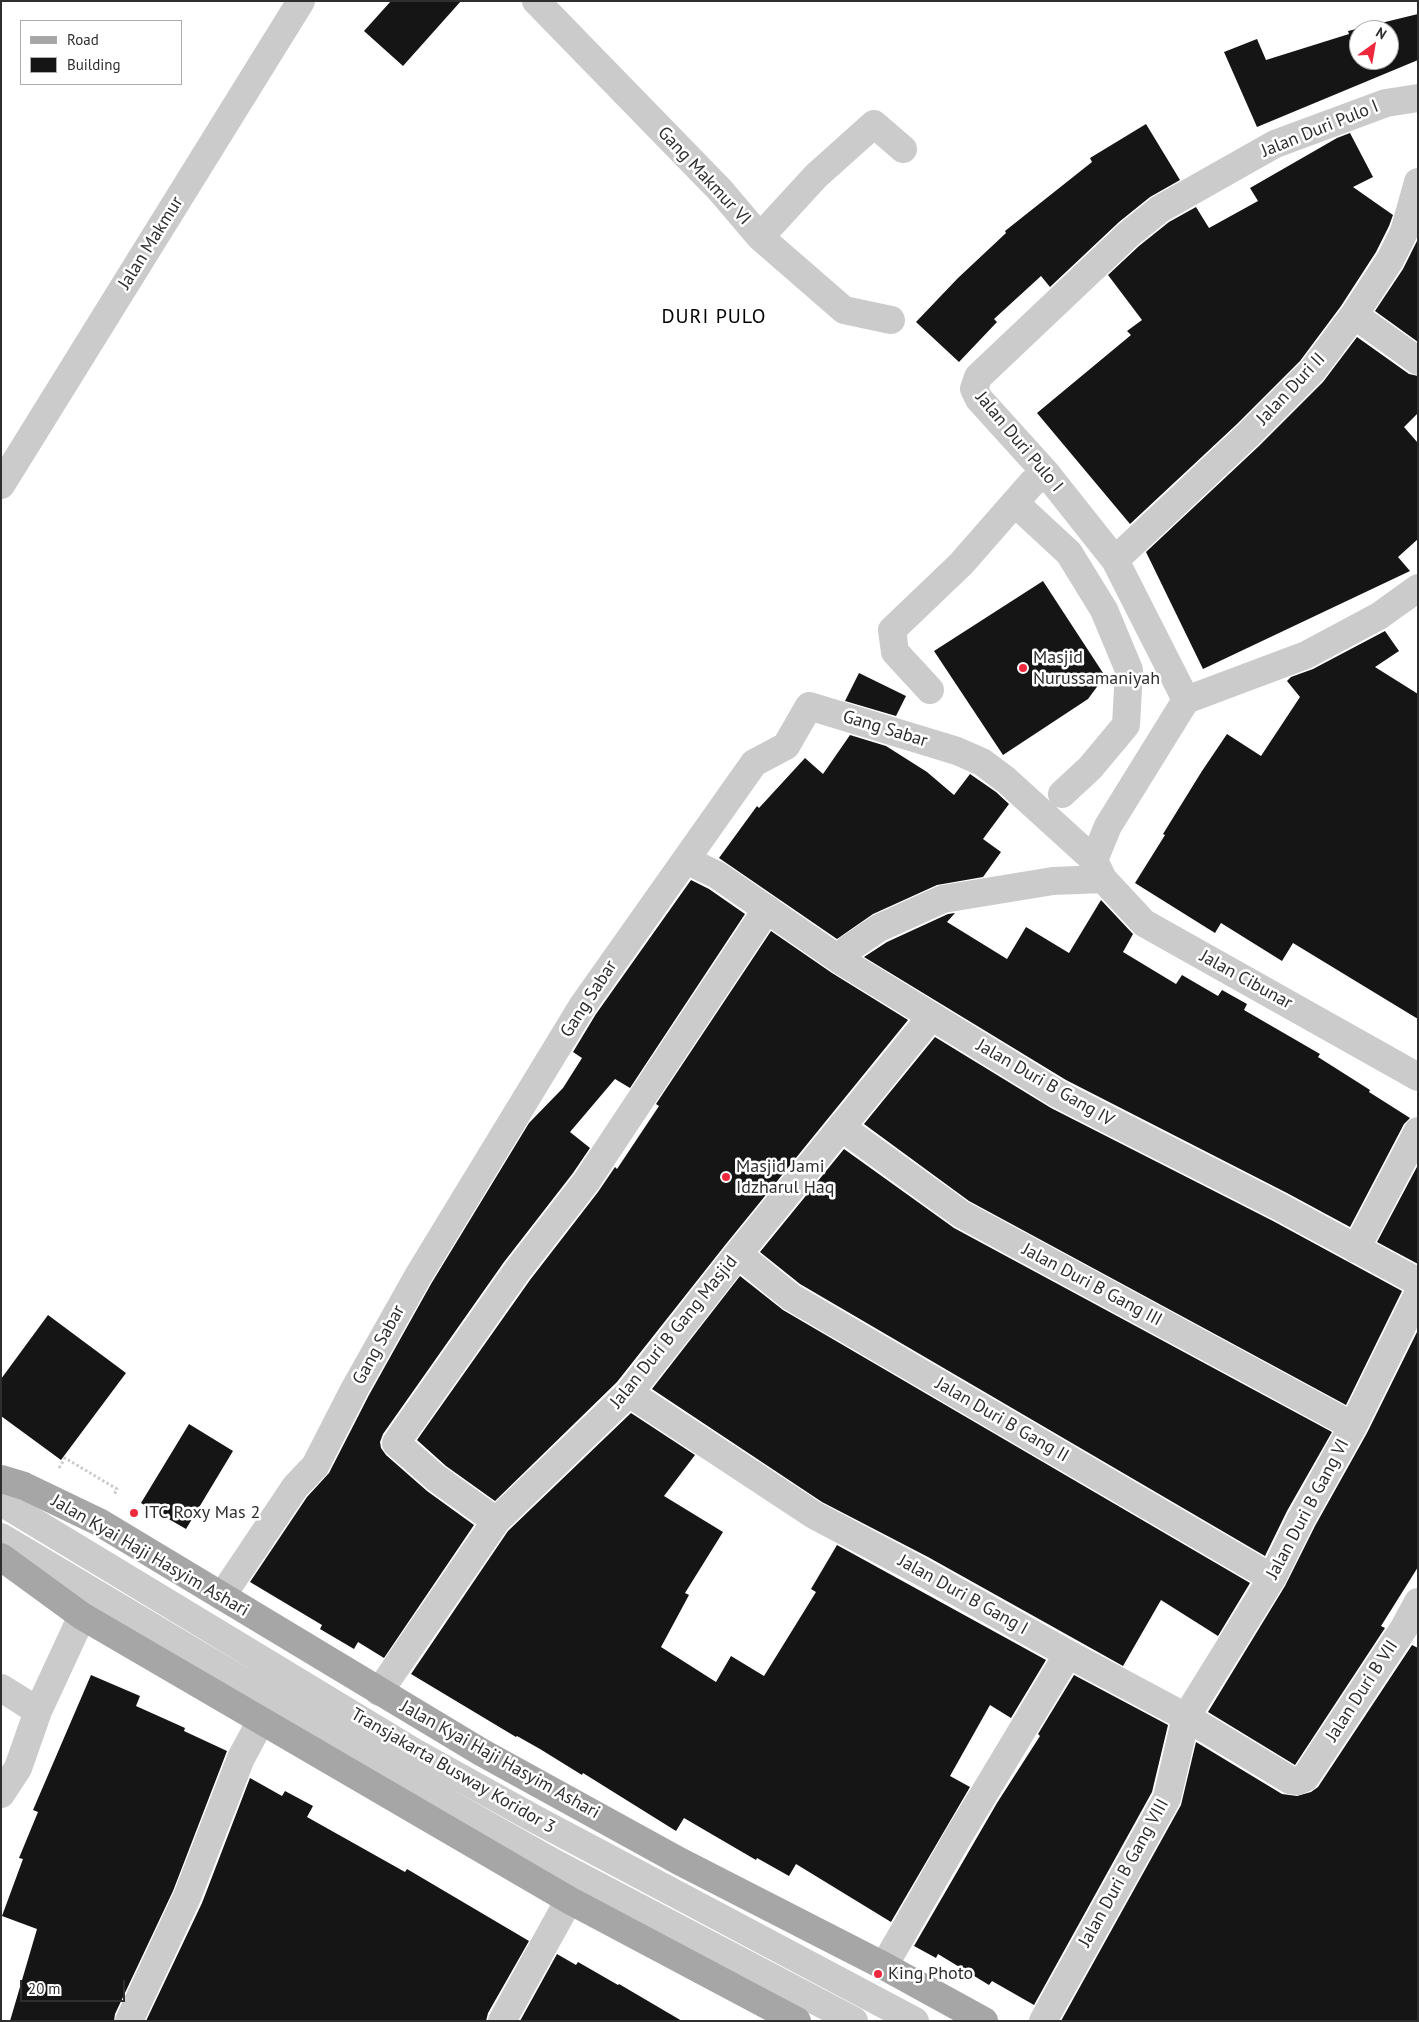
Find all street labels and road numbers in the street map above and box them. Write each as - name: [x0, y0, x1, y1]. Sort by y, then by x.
- street label: Jalan Duri Pulo I: [1258, 96, 1382, 162]
- street label: Gang Makmur VI: [653, 122, 755, 230]
- street label: Jalan Makmur: [114, 193, 188, 293]
- street label: Jalan Duri II: [1252, 348, 1330, 430]
- street label: Jalan Duri Pulo I: [971, 387, 1067, 497]
- street label: Gang Sabar: [840, 706, 930, 752]
- street label: Jalan Cibunar: [1196, 946, 1296, 1014]
- street label: Gang Sabar: [556, 956, 622, 1042]
- street label: Jalan Duri B Gang IV: [972, 1035, 1118, 1131]
- street label: Jalan Duri B Gang III: [1018, 1239, 1166, 1331]
- street label: Jalan Duri B Gang Masjid: [606, 1251, 742, 1413]
- street label: Gang Sabar: [348, 1301, 410, 1389]
- street label: Jalan Duri B Gang II: [932, 1373, 1072, 1467]
- street label: Jalan Duri B Gang VI: [1262, 1435, 1354, 1583]
- street label: Jalan Kyai Haji Hasyim Ashari: [47, 1491, 253, 1621]
- street label: Jalan Duri B Gang I: [894, 1550, 1032, 1640]
- street label: Jalan Duri B VII: [1321, 1636, 1403, 1746]
- street label: Jalan Kyai Haji Hasyim Ashari: [397, 1696, 603, 1824]
- street label: Transjakarta Busway Koridor 3: [347, 1704, 559, 1838]
- street label: Jalan Duri B Gang VIII: [1074, 1795, 1174, 1951]

